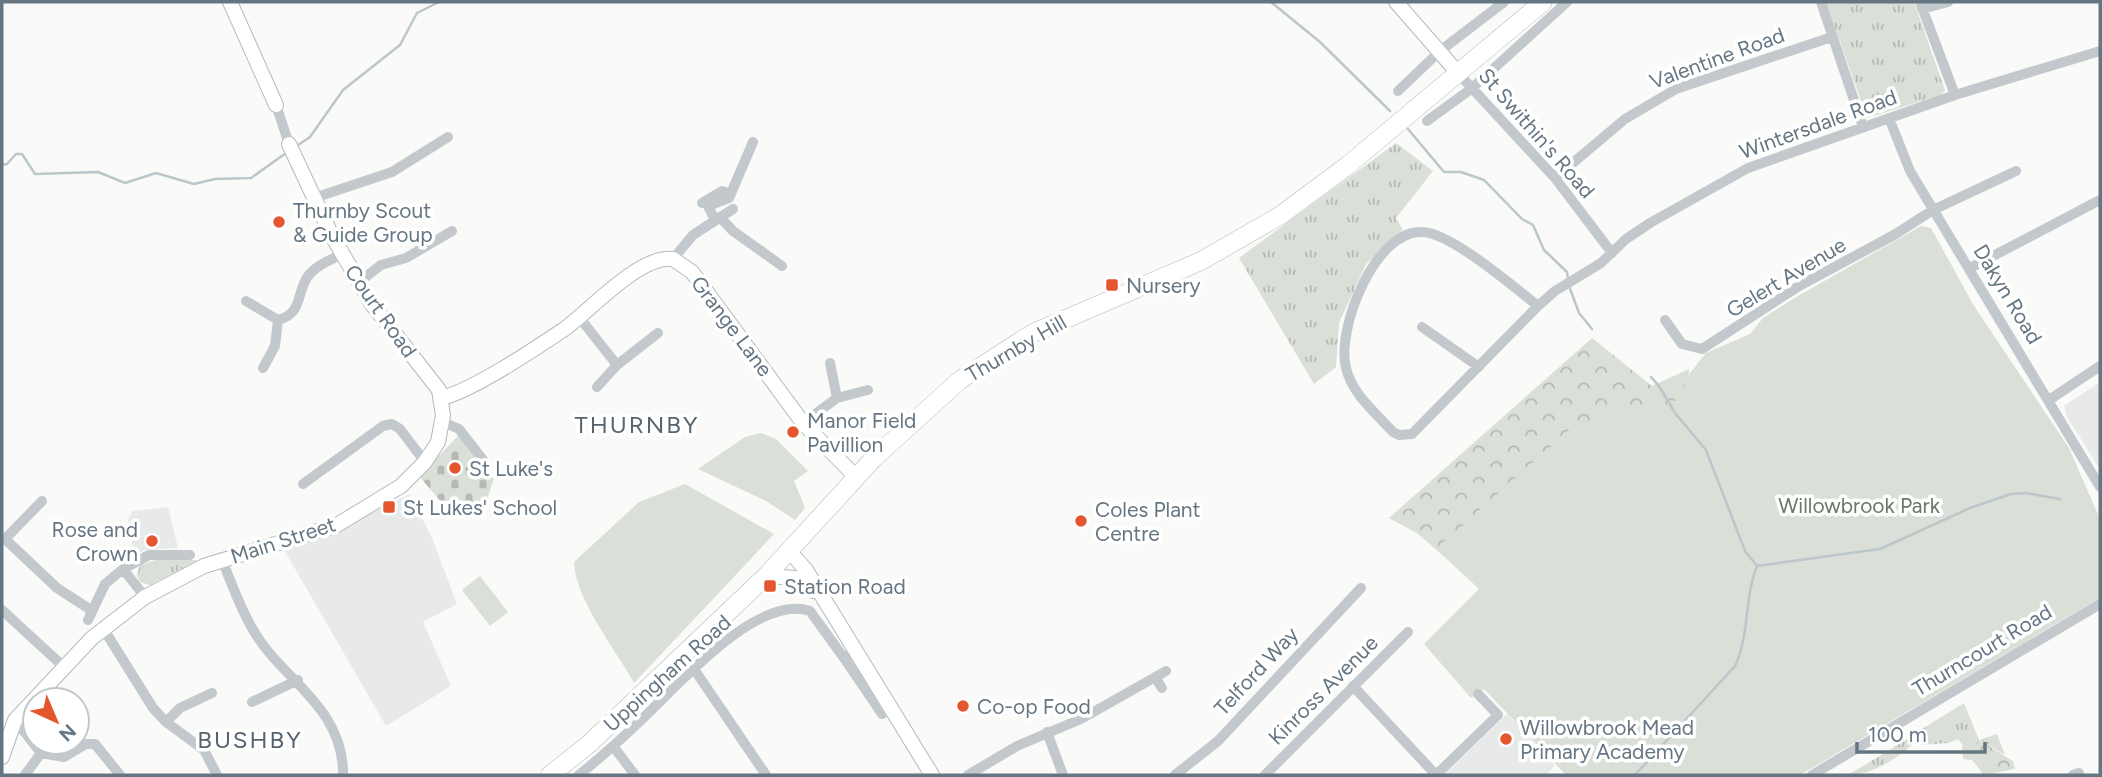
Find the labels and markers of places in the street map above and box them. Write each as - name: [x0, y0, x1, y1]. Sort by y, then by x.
- place label: Thurnby Scout & Guide Group: [293, 198, 433, 247]
- marker: Thurnby Scout & Guide Group: [271, 214, 287, 230]
- place label: Nursery: [1126, 273, 1200, 298]
- marker: Nursery: [1104, 277, 1120, 293]
- place label: Manor Field Pavillion: [807, 408, 916, 457]
- marker: Manor Field Pavillion: [785, 424, 801, 440]
- place label: St Luke's: [469, 456, 553, 481]
- marker: St Luke's: [447, 460, 463, 476]
- place label: St Lukes' School: [403, 495, 557, 520]
- place label: Coles Plant Centre: [1095, 497, 1201, 546]
- marker: St Lukes' School: [381, 499, 397, 515]
- marker: Coles Plant Centre: [1073, 513, 1089, 529]
- place label: Rose and Crown: [52, 517, 138, 566]
- marker: Rose and Crown: [144, 533, 160, 549]
- place label: Station Road: [784, 574, 906, 599]
- marker: Station Road: [762, 578, 778, 594]
- place label: Co-op Food: [977, 694, 1091, 719]
- marker: Co-op Food: [955, 698, 971, 714]
- place label: Willowbrook Mead Primary Academy: [1520, 715, 1694, 764]
- marker: Willowbrook Mead Primary Academy: [1498, 731, 1514, 747]

